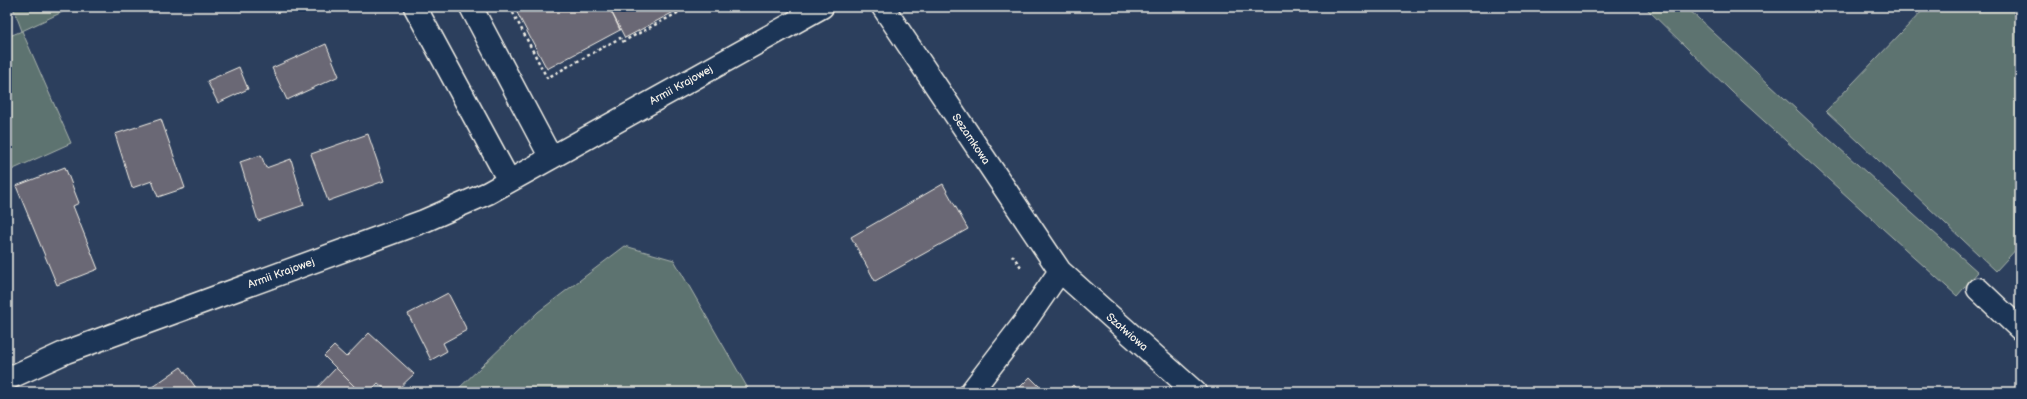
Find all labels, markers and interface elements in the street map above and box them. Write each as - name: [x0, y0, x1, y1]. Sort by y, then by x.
- street label: Armii Krajowej: [647, 62, 715, 108]
- street label: Sezamkowa: [949, 111, 993, 167]
- street label: Armii Krajowej: [246, 255, 316, 291]
- street label: Szałwiowa: [1103, 310, 1151, 354]

